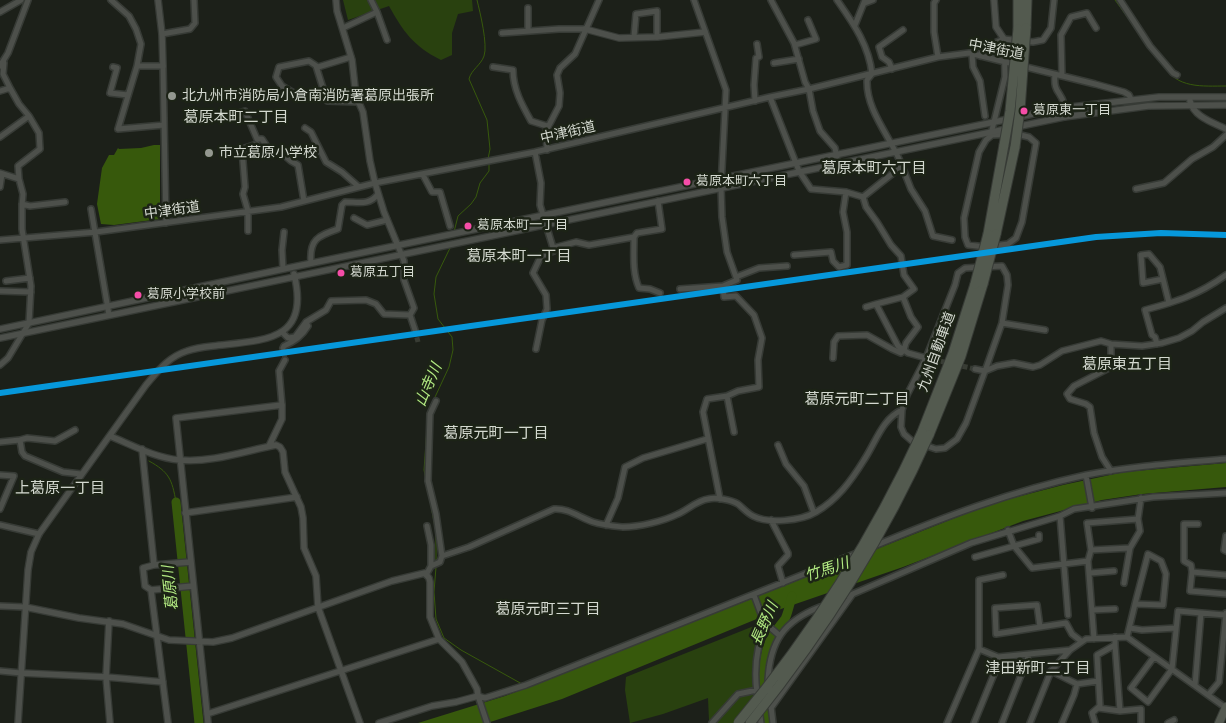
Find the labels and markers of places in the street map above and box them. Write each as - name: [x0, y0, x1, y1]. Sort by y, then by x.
- place label: 北九州市消防局小倉南消防署葛原出張所: [182, 88, 434, 104]
- marker: 北九州市消防局小倉南消防署葛原出張所: [166, 90, 178, 102]
- place label: 葛原東一丁目: [1033, 103, 1111, 119]
- marker: 葛原東一丁目: [1019, 106, 1029, 116]
- place label: 市立葛原小学校: [219, 145, 317, 161]
- marker: 市立葛原小学校: [203, 147, 215, 159]
- place label: 葛原本町六丁目: [696, 174, 787, 190]
- marker: 葛原本町六丁目: [682, 177, 692, 187]
- place label: 葛原本町一丁目: [477, 218, 568, 234]
- marker: 葛原本町一丁目: [463, 221, 473, 231]
- place label: 葛原五丁目: [350, 265, 415, 281]
- marker: 葛原五丁目: [336, 268, 346, 278]
- place label: 葛原小学校前: [147, 287, 225, 303]
- marker: 葛原小学校前: [133, 290, 143, 300]

